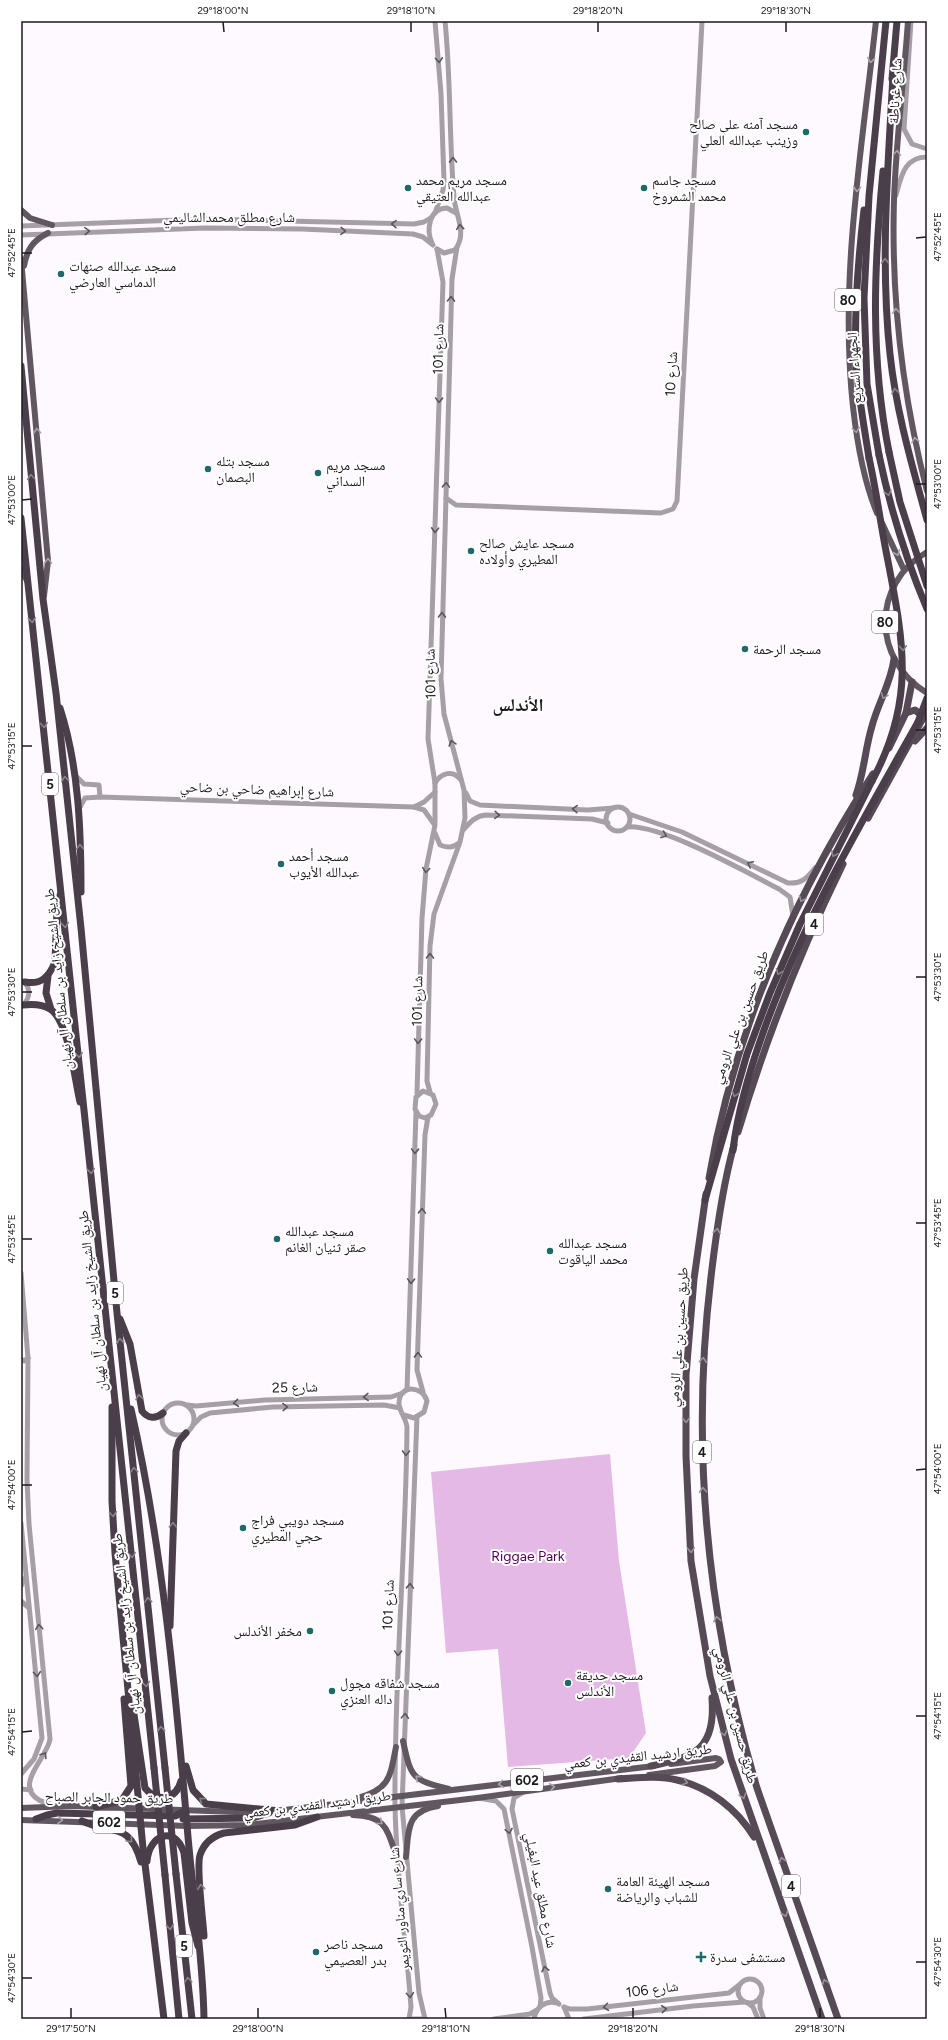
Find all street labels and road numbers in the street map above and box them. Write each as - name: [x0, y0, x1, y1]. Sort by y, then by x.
- street label: شارع غرناطة: [885, 58, 907, 124]
- street label: شارع مطلق محمدالشاليمي: [163, 209, 295, 229]
- road number: 80: [835, 289, 861, 311]
- street label: شارع 101: [430, 324, 448, 374]
- street label: الجهراء السريع: [843, 331, 866, 405]
- street label: شارع 10: [662, 351, 682, 397]
- road number: 80: [872, 611, 898, 633]
- street label: شارع 101: [422, 649, 440, 699]
- road number: 5: [42, 773, 58, 795]
- street label: شارع إبراهيم ضاحي بن ضاحي: [179, 778, 334, 803]
- street label: طريق الشيخ زايد بن سلطان آل نهيان: [41, 887, 77, 1071]
- road number: 4: [805, 913, 823, 935]
- street label: طريق حسين بن علي الرومي: [708, 948, 775, 1087]
- street label: شارع 101: [409, 976, 427, 1026]
- street label: طريق الشيخ زايد بن سلطان آل نهيان: [75, 1209, 111, 1393]
- street label: طريق حسين بن علي الرومي: [665, 1266, 694, 1408]
- road number: 5: [107, 1282, 123, 1304]
- street label: شارع 25: [272, 1379, 318, 1397]
- road number: 4: [693, 1441, 711, 1463]
- street label: طريق الشيخ زايد بن سلطان آل نهيان: [109, 1532, 145, 1716]
- street label: شارع 101: [379, 1579, 399, 1631]
- street label: طريق حسين بن علي الرومي: [708, 1645, 761, 1786]
- street label: طريق ارشيد القفيدي بن كعمي: [563, 1740, 713, 1775]
- road number: 602: [511, 1769, 543, 1791]
- street label: طريق ارشيد القفيدي بن كعمي: [242, 1787, 392, 1825]
- street label: طريق حمود الجابر الصباح: [45, 1788, 173, 1808]
- road number: 602: [93, 1811, 125, 1833]
- street label: شارع مطلق عيد البغيلي: [518, 1831, 560, 1950]
- street label: شارع ساري مناور الثويمر: [386, 1846, 416, 1972]
- road number: 4: [782, 1875, 800, 1897]
- road number: 5: [176, 1935, 192, 1957]
- street label: شارع 106: [625, 1978, 679, 2002]

